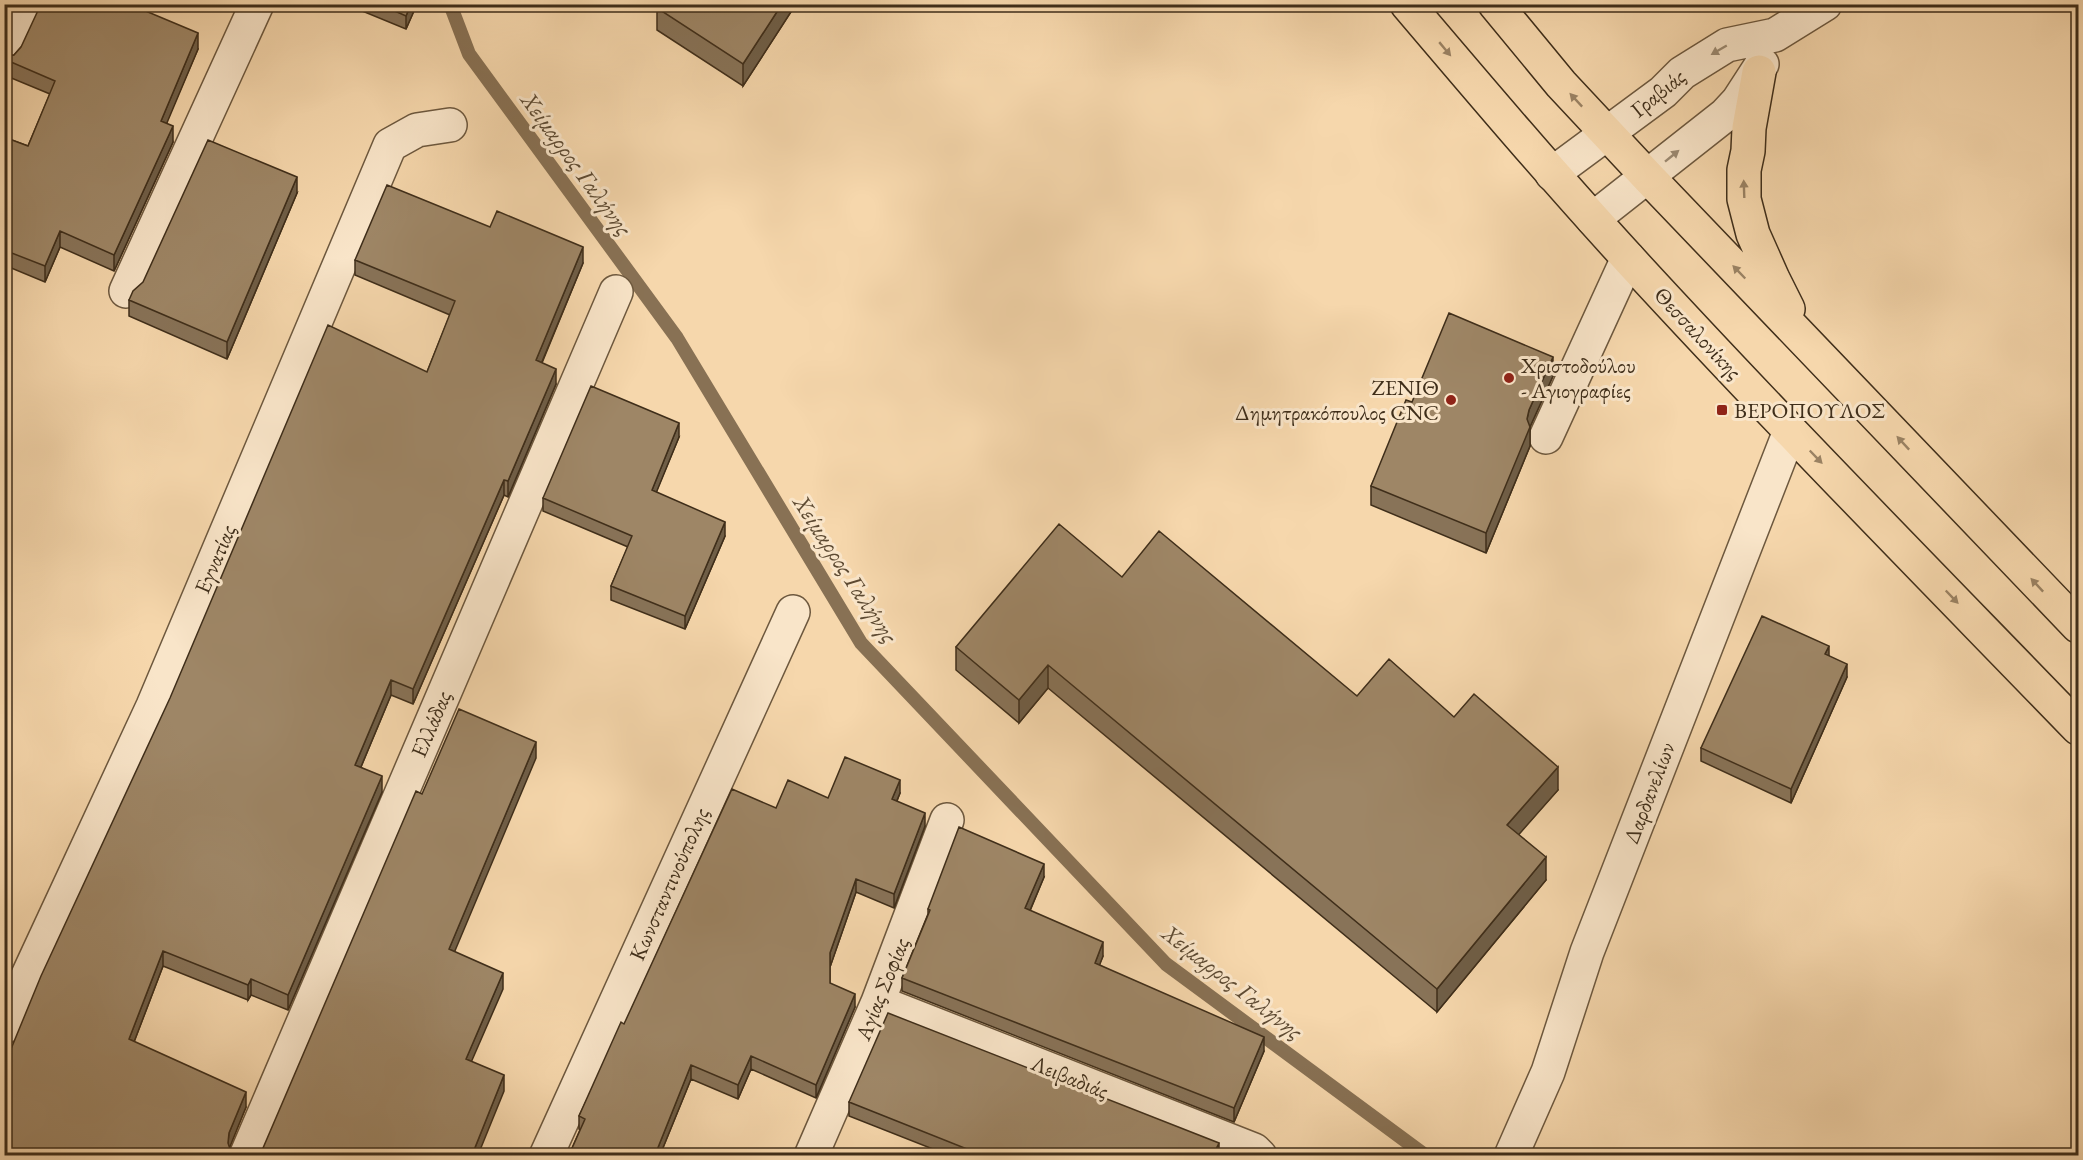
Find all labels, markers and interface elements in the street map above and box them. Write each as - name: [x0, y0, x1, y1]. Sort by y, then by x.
- one-way arrow: [1438, 41, 1451, 57]
- one-way arrow: [1711, 45, 1727, 56]
- street label: Γραβιάς: [1625, 62, 1691, 124]
- water label: Χείμαρρος Γαλήνης: [513, 84, 640, 243]
- one-way arrow: [1570, 93, 1583, 108]
- one-way arrow: [1664, 151, 1679, 163]
- one-way arrow: [1740, 180, 1749, 199]
- one-way arrow: [1732, 265, 1746, 280]
- street label: Θεσσαλονίκης: [1648, 280, 1748, 386]
- place label: Χριστοδούλου - Αγιογραφίες: [1520, 351, 1636, 405]
- marker: Χριστοδούλου - Αγιογραφίες: [1502, 371, 1516, 385]
- place label: ΖΕΝΙΘ Δημητρακόπουλος CNC: [1235, 373, 1439, 427]
- marker: ΖΕΝΙΘ Δημητρακόπουλος CNC: [1444, 393, 1458, 407]
- place label: ΒΕΡΟΠΟΥΛΟΣ: [1734, 396, 1886, 425]
- marker: ΒΕΡΟΠΟΥΛΟΣ: [1715, 403, 1729, 417]
- one-way arrow: [1896, 436, 1910, 451]
- one-way arrow: [1808, 450, 1822, 464]
- water label: Χείμαρρος Γαλήνης: [785, 487, 906, 649]
- street label: Εγνατίας: [187, 520, 243, 598]
- one-way arrow: [2031, 578, 2044, 593]
- one-way arrow: [1944, 590, 1958, 604]
- street label: Ελλάδας: [404, 686, 458, 762]
- street label: Δαρδανελίων: [1616, 738, 1682, 848]
- street label: Κωνσταντινούπολης: [622, 803, 716, 965]
- water label: Χείμαρρος Γαλήνης: [1155, 916, 1310, 1047]
- street label: Αγίας Σοφίας: [848, 933, 916, 1046]
- street label: Λειβαδιάς: [1026, 1048, 1113, 1106]

